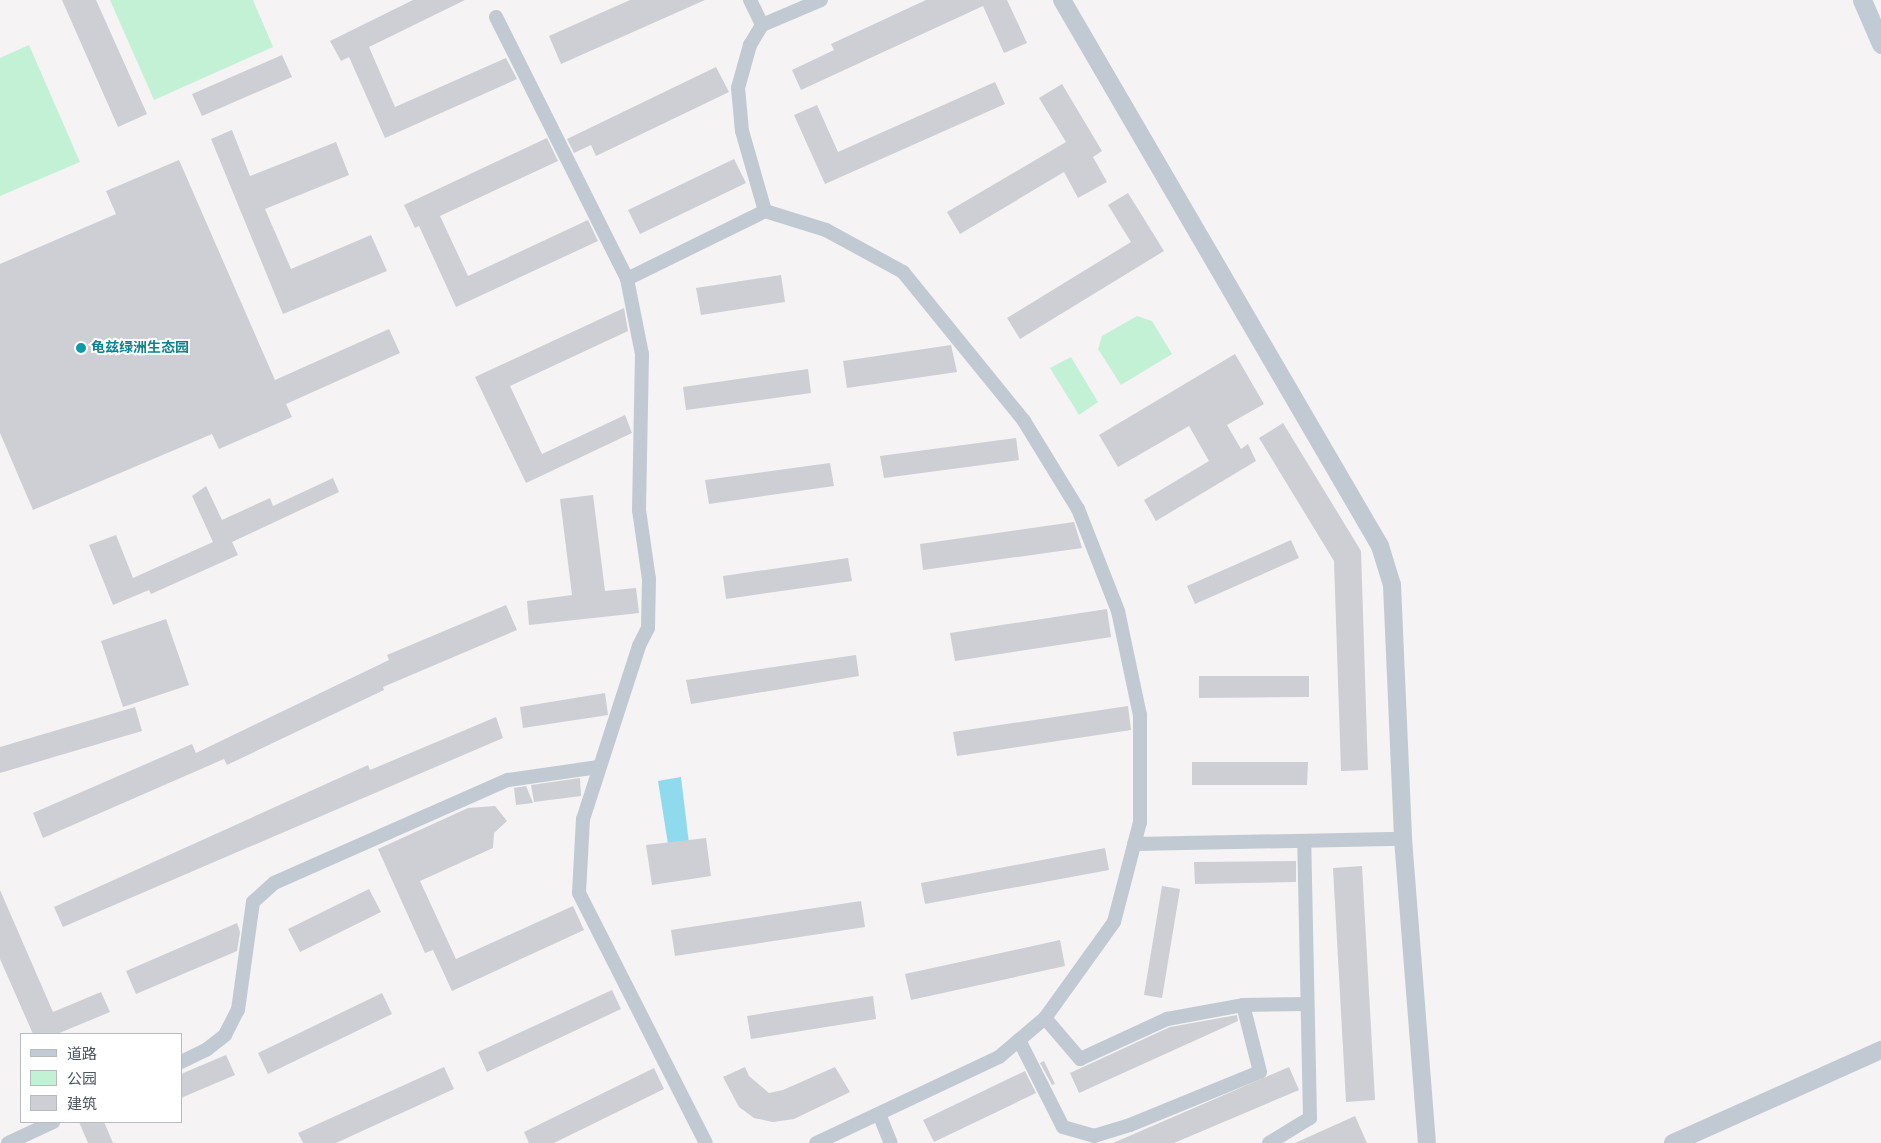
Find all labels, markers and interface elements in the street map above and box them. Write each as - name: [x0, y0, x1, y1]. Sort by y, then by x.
- place label: 龟兹绿洲生态园: [91, 340, 189, 356]
- marker: 龟兹绿洲生态园: [75, 342, 87, 354]
- legend: [20, 1033, 182, 1123]
- text: 道路: [67, 1044, 97, 1064]
- text: 公园: [67, 1069, 97, 1089]
- text: 建筑: [67, 1094, 97, 1114]

